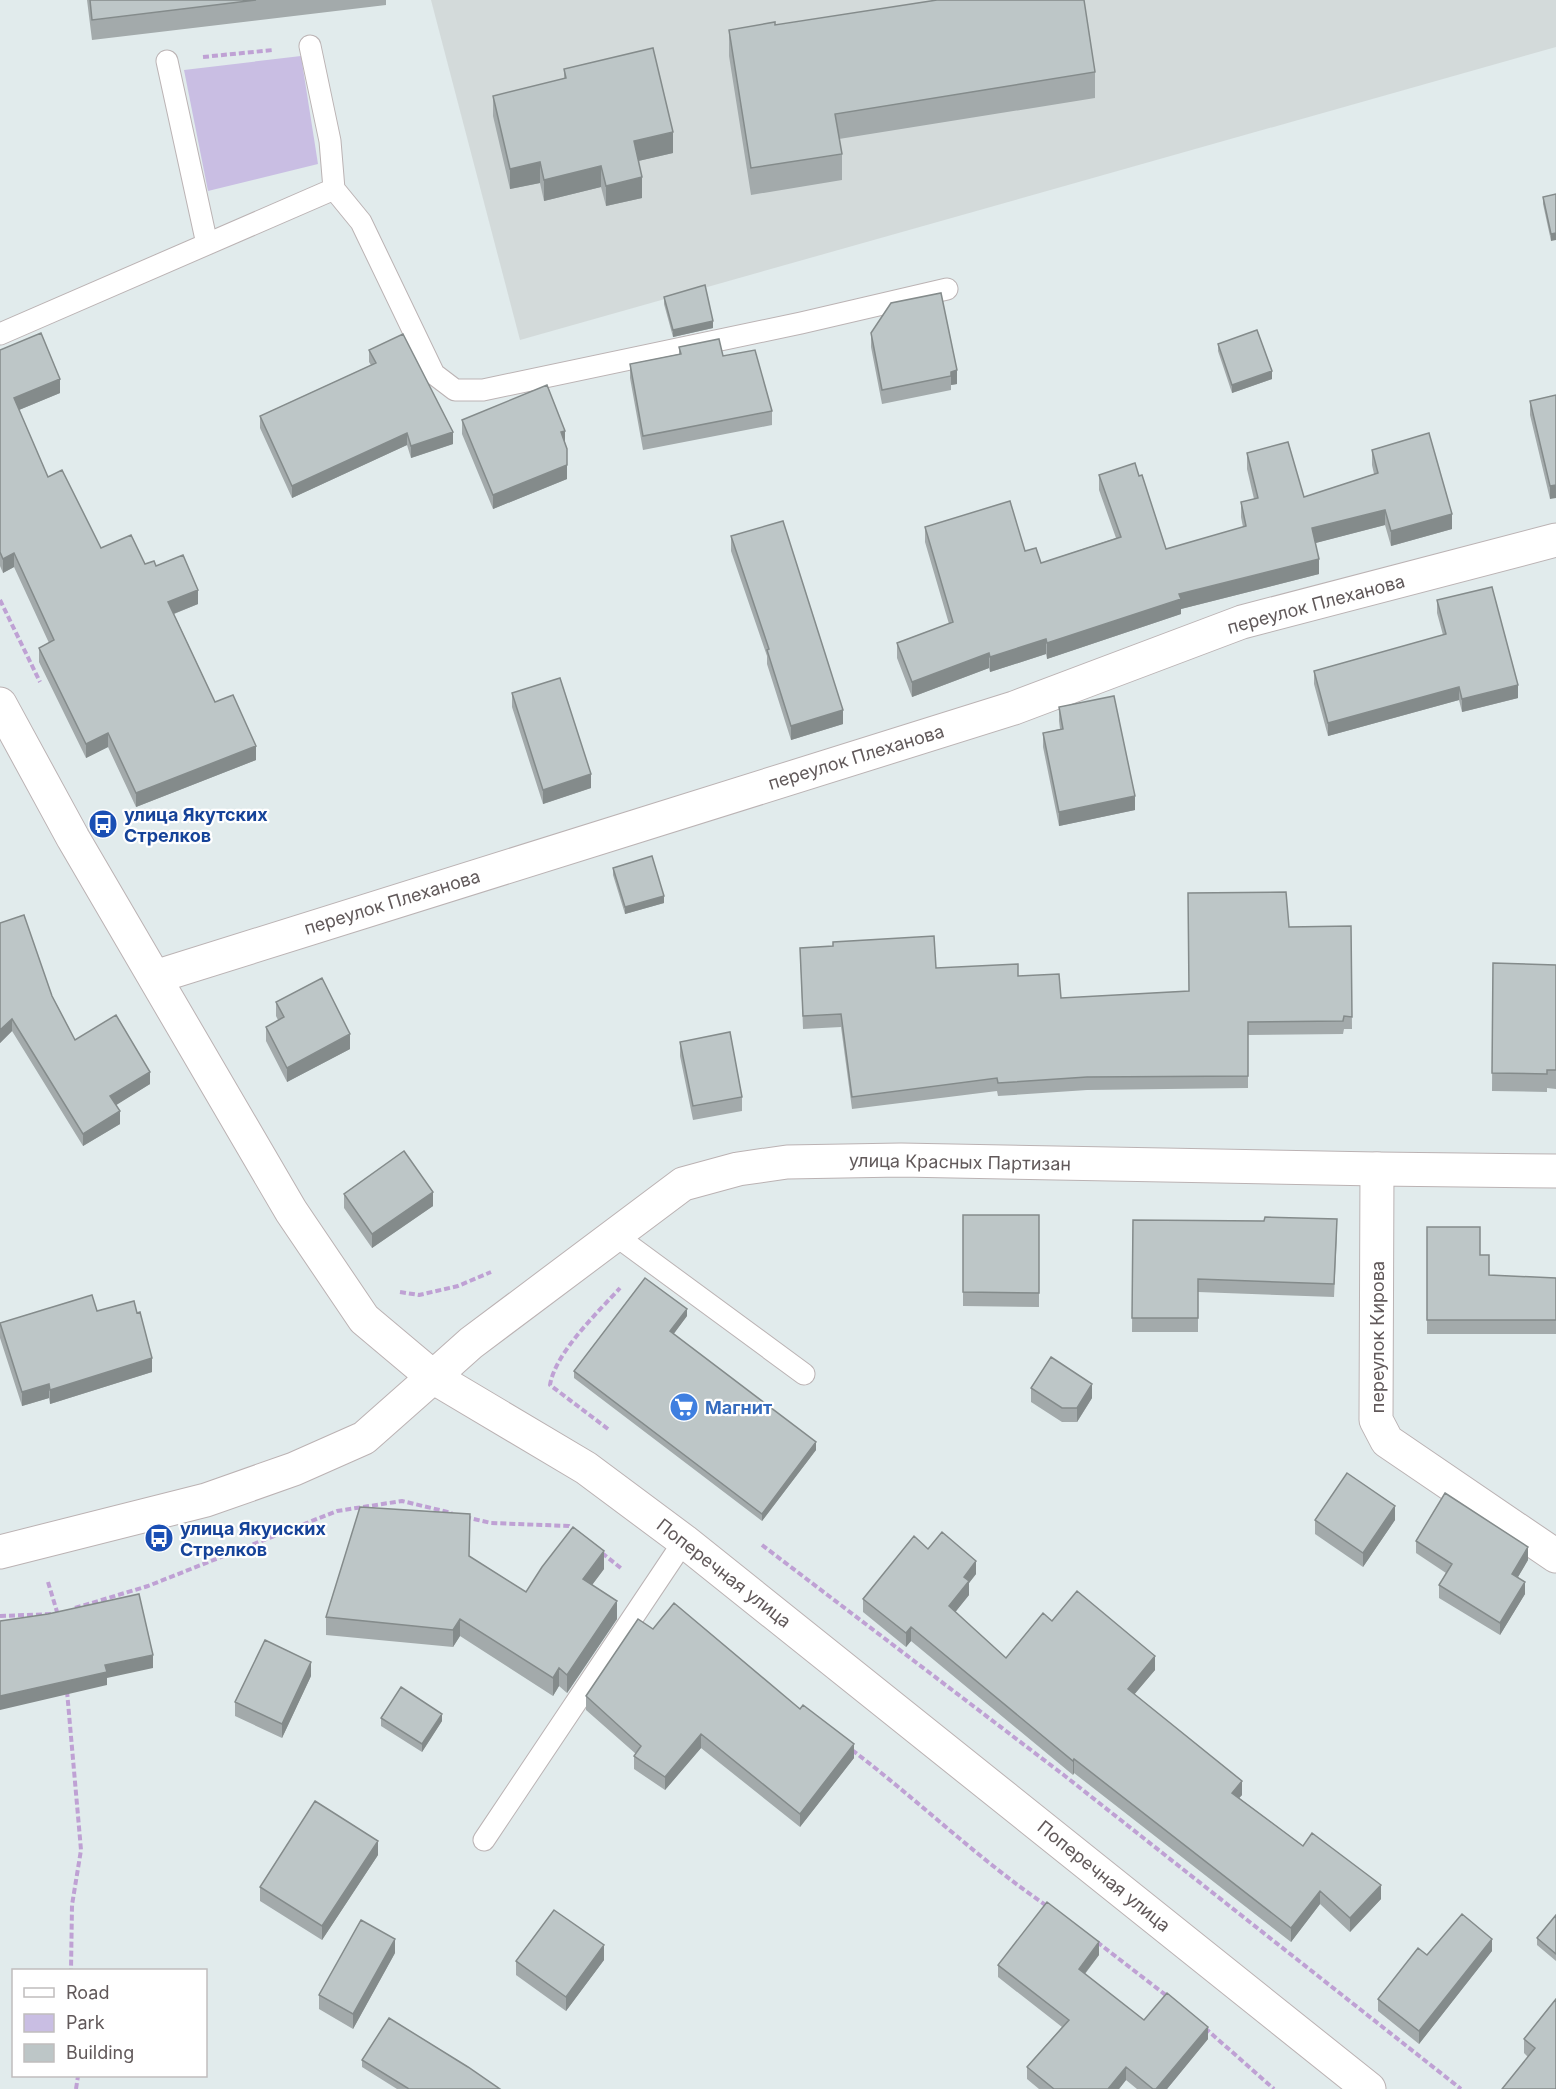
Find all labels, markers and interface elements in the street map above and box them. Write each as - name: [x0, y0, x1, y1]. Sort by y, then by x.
- street label: переулок Плеханова: [1225, 570, 1407, 638]
- street label: переулок Плеханова: [765, 720, 947, 794]
- place label: улица Якутских Стрелков: [124, 804, 268, 846]
- bus stop icon: улица Якутских Стрелков: [87, 808, 119, 840]
- street label: переулок Плеханова: [301, 865, 483, 939]
- street label: улица Красных Партизан: [849, 1150, 1071, 1174]
- street label: переулок Кирова: [1367, 1261, 1388, 1413]
- supermarket icon: Магнит: [668, 1391, 700, 1423]
- place label: Магнит: [705, 1397, 772, 1418]
- street label: Поперечная улица: [653, 1514, 795, 1632]
- place label: улица Якуиских Стрелков: [180, 1518, 326, 1560]
- bus stop icon: улица Якуиских Стрелков: [143, 1522, 175, 1554]
- street label: Поперечная улица: [1034, 1816, 1174, 1936]
- legend: [12, 1969, 207, 2077]
- text: Road: [66, 1982, 109, 2003]
- text: Park: [66, 2012, 105, 2033]
- text: Building: [66, 2042, 134, 2063]

